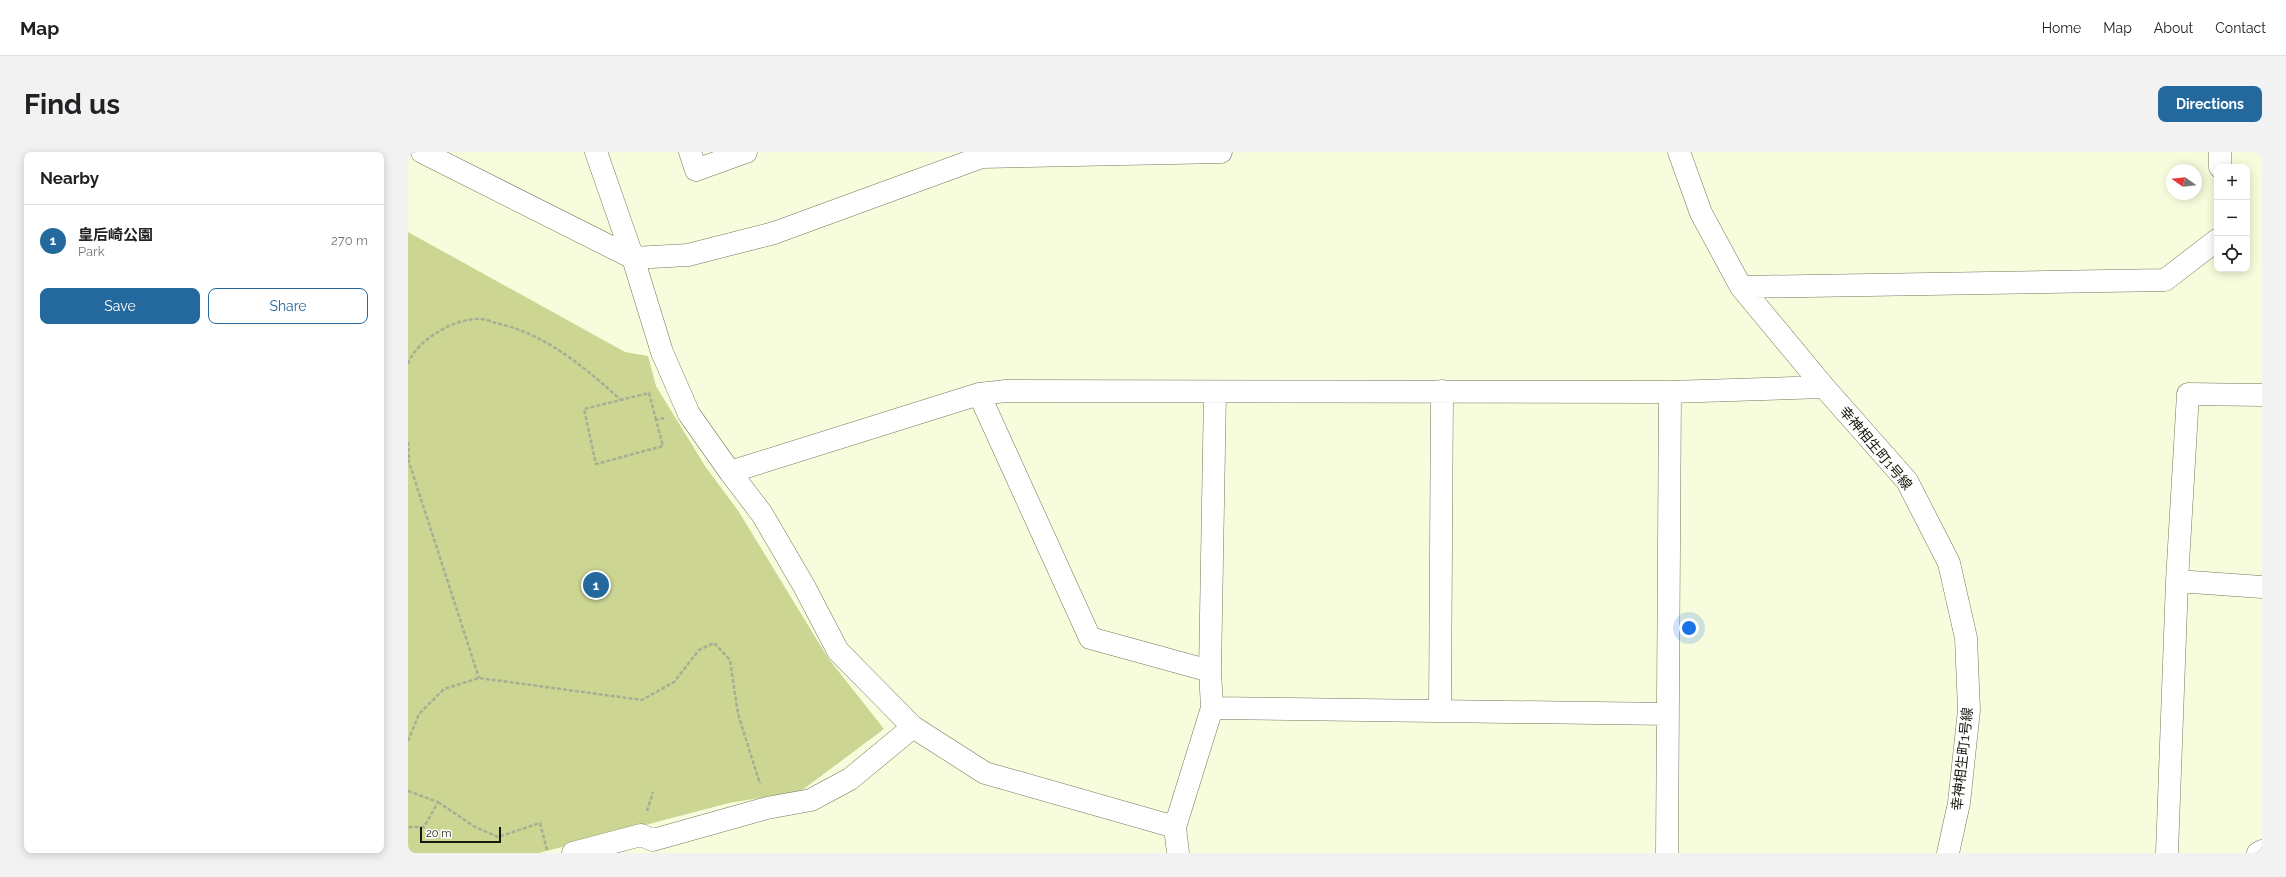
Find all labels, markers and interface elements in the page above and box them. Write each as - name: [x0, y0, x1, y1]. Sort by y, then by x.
- text: Map: [20, 17, 59, 39]
- text: Home: [2042, 20, 2081, 36]
- text: Map: [2103, 20, 2132, 36]
- text: About: [2154, 20, 2193, 36]
- text: Contact: [2215, 20, 2266, 36]
- button: Directions: [2158, 86, 2262, 122]
- text: Find us: [24, 88, 120, 121]
- north arrow: [2166, 164, 2202, 200]
- map controls: [2214, 164, 2250, 272]
- button: +: [2214, 164, 2250, 200]
- text: Nearby: [40, 168, 99, 188]
- button: −: [2214, 200, 2250, 236]
- text: 皇后崎公園: [78, 226, 153, 244]
- text: 1: [50, 233, 56, 248]
- text: 270 m: [331, 233, 368, 248]
- button: locate: [2214, 236, 2250, 272]
- text: Park: [78, 244, 105, 259]
- button: Save: [40, 288, 200, 324]
- button: Share: [208, 288, 368, 324]
- street label: 幸神相生町1号線: [1836, 403, 1916, 493]
- pin: 1: [583, 570, 609, 600]
- your location: [1679, 618, 1699, 638]
- street label: 幸神相生町1号線: [1949, 706, 1975, 812]
- scale bar: [420, 825, 501, 844]
- text: 20 m: [426, 827, 451, 840]

